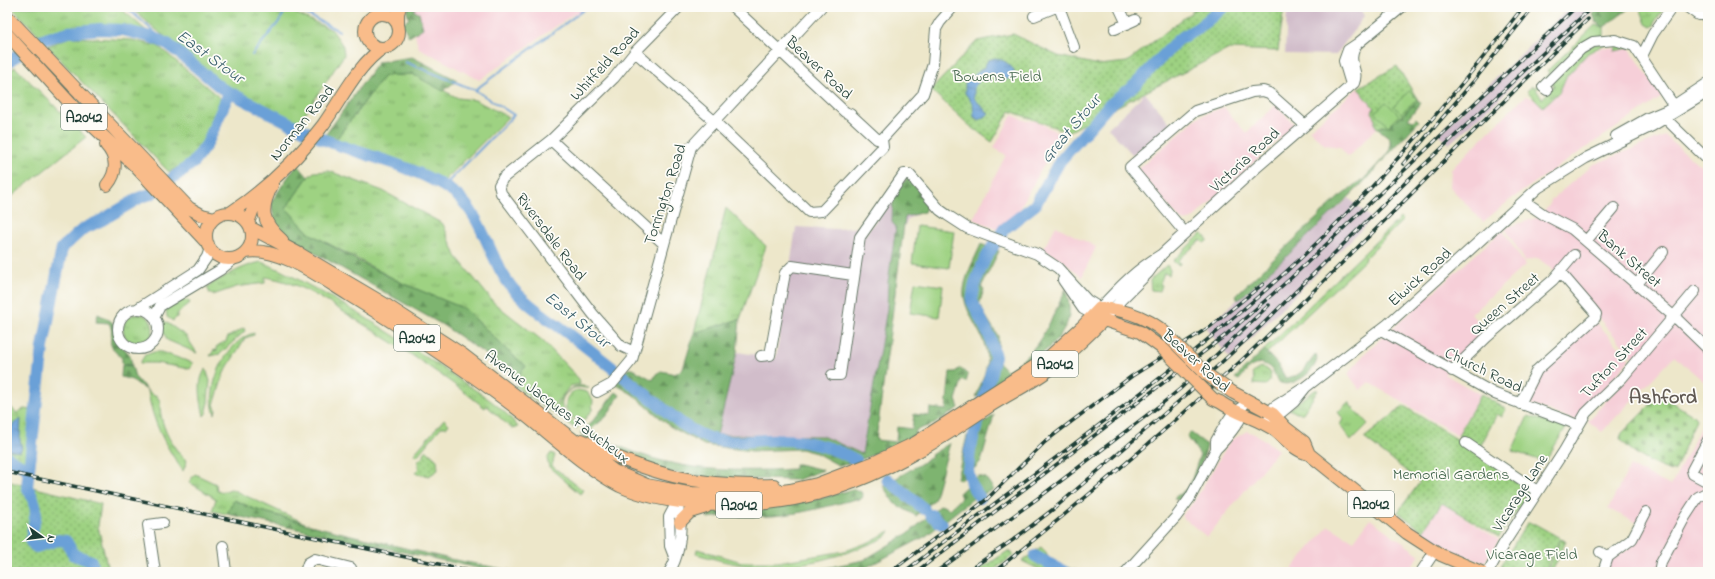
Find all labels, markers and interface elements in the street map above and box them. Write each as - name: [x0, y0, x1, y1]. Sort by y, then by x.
- street label: Whitfeld Road: [565, 22, 646, 107]
- water label: East Stour: [171, 24, 251, 92]
- street label: Beaver Road: [779, 30, 858, 106]
- park label: Bowens Field: [952, 65, 1041, 89]
- street label: Norman Road: [264, 80, 341, 166]
- water label: Great Stour: [1035, 87, 1109, 169]
- road number: A2042: [61, 104, 107, 130]
- street label: Victoria Road: [1204, 122, 1286, 199]
- street label: Torrington Road: [638, 141, 694, 248]
- street label: Riversdale Road: [509, 188, 592, 286]
- street label: Bank Street: [1590, 224, 1667, 295]
- street label: Elwick Road: [1383, 242, 1458, 313]
- street label: Queen Street: [1465, 267, 1546, 342]
- water label: East Stour: [539, 286, 618, 356]
- street label: Tufton Street: [1575, 322, 1654, 404]
- street label: Beaver Road: [1156, 324, 1235, 399]
- road number: A2042: [394, 325, 440, 351]
- street label: Church Road: [1440, 342, 1526, 400]
- street label: Avenue Jacques Faucheux: [479, 345, 635, 470]
- road number: A2042: [1032, 351, 1078, 377]
- district label: Ashford: [1629, 384, 1698, 413]
- street label: Vicarage Lane: [1486, 449, 1555, 538]
- park label: Memorial Gardens: [1393, 463, 1509, 487]
- road number: A2042: [1348, 491, 1394, 517]
- road number: A2042: [716, 492, 762, 518]
- north arrow: [22, 517, 62, 557]
- text: N: [42, 534, 59, 545]
- park label: Vicarage Field: [1485, 543, 1578, 567]

